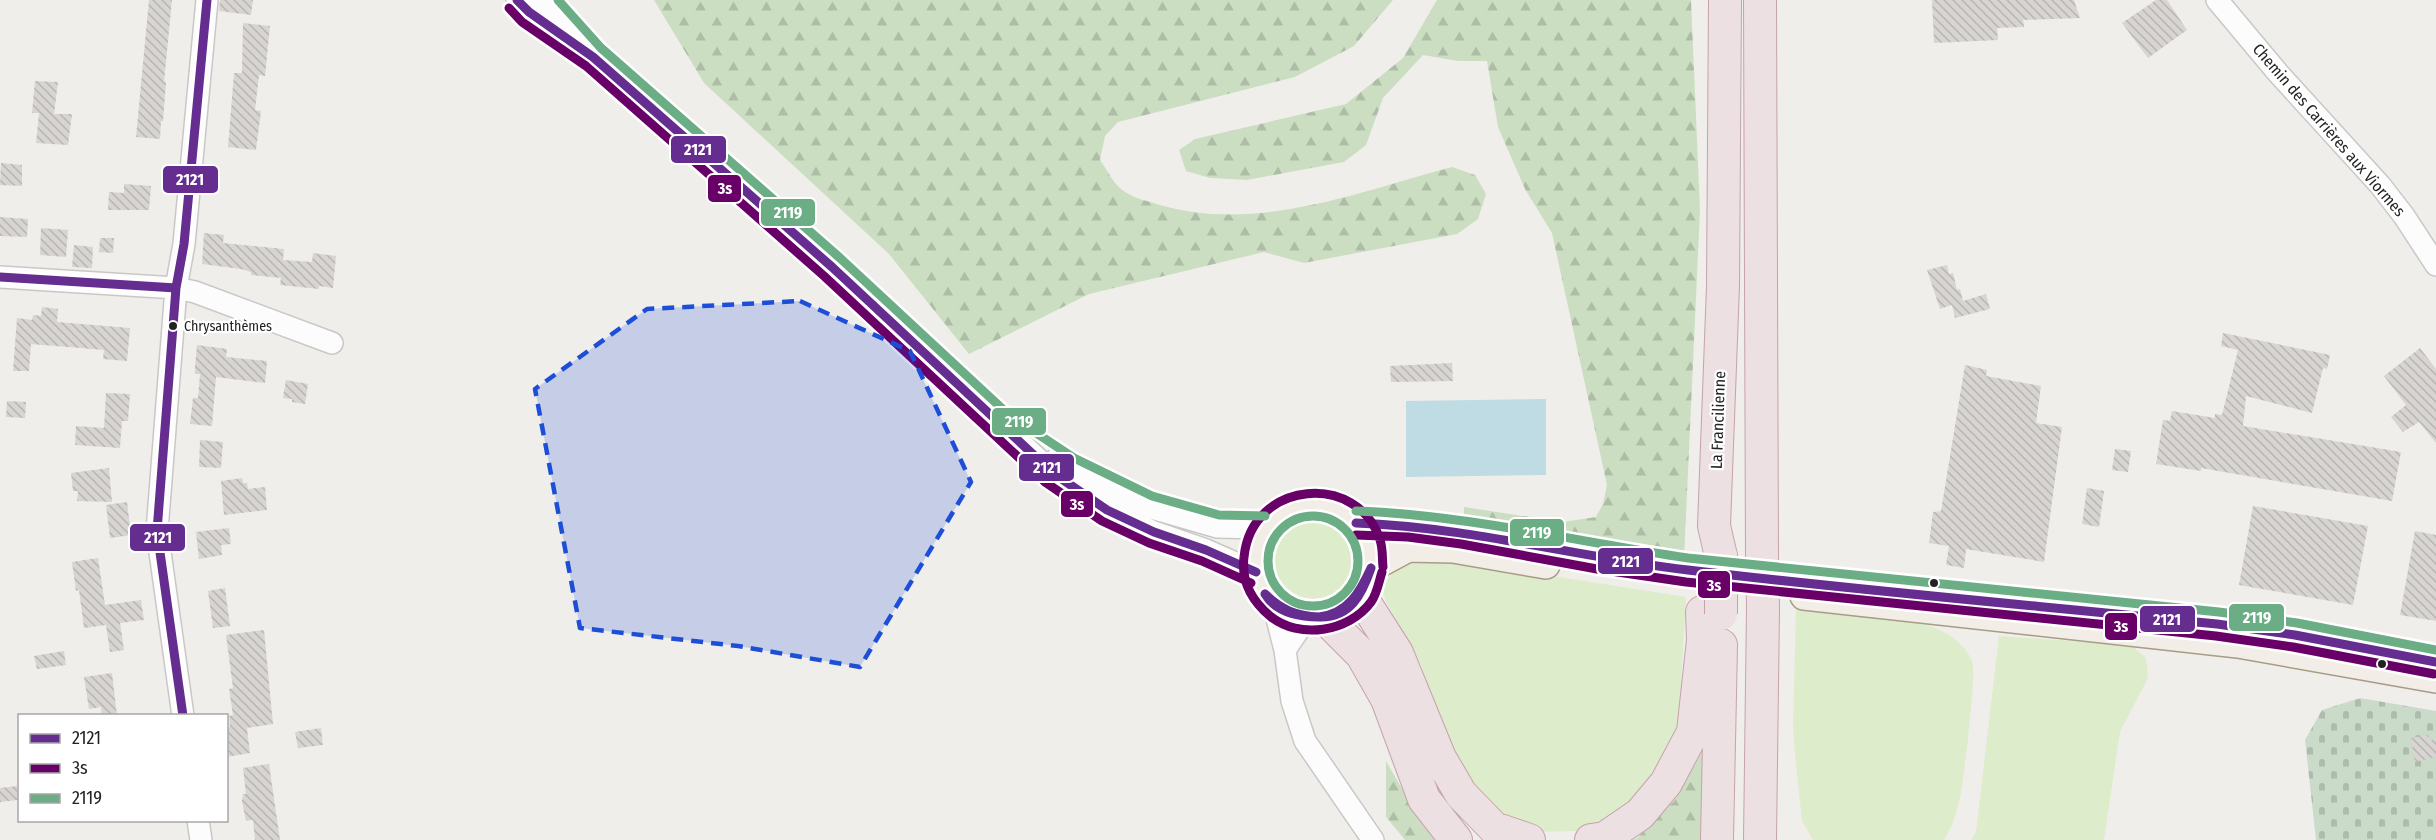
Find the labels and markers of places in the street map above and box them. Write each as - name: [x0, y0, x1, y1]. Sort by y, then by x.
- place label: Chrysanthèmes: [184, 318, 272, 335]
- marker: Chrysanthèmes: [167, 320, 179, 332]
- unlabelled marker: [1928, 577, 1940, 589]
- unlabelled marker: [2376, 658, 2388, 670]

